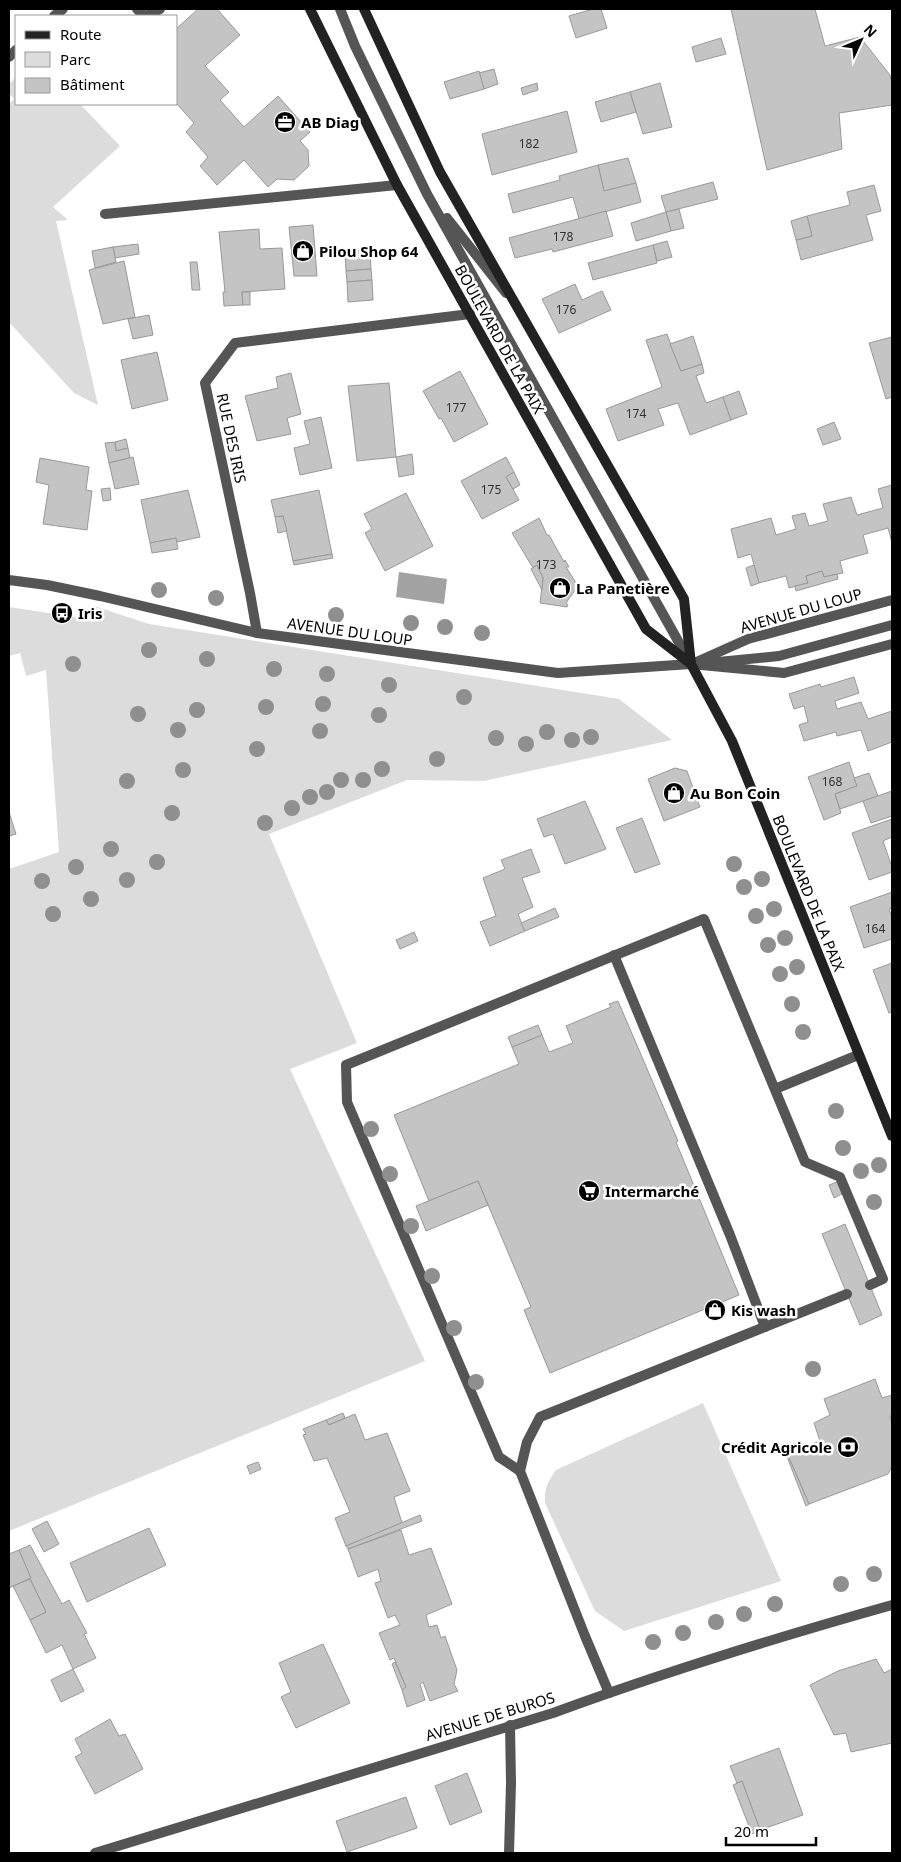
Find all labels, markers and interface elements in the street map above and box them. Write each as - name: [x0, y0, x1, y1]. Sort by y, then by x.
- legend: [15, 15, 178, 105]
- north arrow: [836, 15, 886, 65]
- text: N: [860, 20, 882, 41]
- text: Route: [60, 24, 102, 44]
- text: Parc: [60, 49, 91, 69]
- text: Bâtiment: [60, 74, 125, 94]
- office icon: AB Diag: [273, 110, 297, 134]
- place label: AB Diag: [301, 112, 359, 132]
- house number: 182: [519, 135, 539, 152]
- house number: 178: [553, 228, 573, 245]
- shop icon: Pilou Shop 64: [291, 239, 315, 263]
- place label: Pilou Shop 64: [319, 241, 419, 261]
- street label: BOULEVARD DE LA PAIX: [451, 261, 549, 417]
- house number: 176: [556, 301, 576, 318]
- street label: RUE DES IRIS: [213, 391, 251, 485]
- house number: 177: [446, 399, 466, 416]
- house number: 174: [626, 405, 646, 422]
- house number: 175: [481, 481, 501, 498]
- house number: 173: [536, 556, 556, 573]
- shop icon: La Panetière: [548, 576, 572, 600]
- place label: La Panetière: [576, 578, 670, 598]
- street label: AVENUE DU LOUP: [738, 583, 864, 637]
- bus stop icon: Iris: [50, 601, 74, 625]
- place label: Iris: [78, 603, 103, 623]
- street label: AVENUE DU LOUP: [286, 612, 414, 650]
- house number: 168: [822, 773, 842, 790]
- shop icon: Au Bon Coin: [662, 781, 686, 805]
- place label: Au Bon Coin: [690, 783, 780, 803]
- street label: BOULEVARD DE LA PAIX: [768, 812, 850, 974]
- house number: 164: [865, 920, 885, 937]
- supermarket icon: Intermarché: [577, 1179, 601, 1203]
- place label: Intermarché: [605, 1181, 699, 1201]
- shop icon: Kis wash: [703, 1298, 727, 1322]
- place label: Kis wash: [731, 1300, 796, 1320]
- bank icon: Crédit Agricole: [836, 1435, 860, 1459]
- place label: Crédit Agricole: [721, 1437, 832, 1457]
- street label: AVENUE DE BUROS: [423, 1687, 557, 1745]
- scale bar: [726, 1814, 816, 1846]
- text: 20 m: [734, 1821, 769, 1841]

